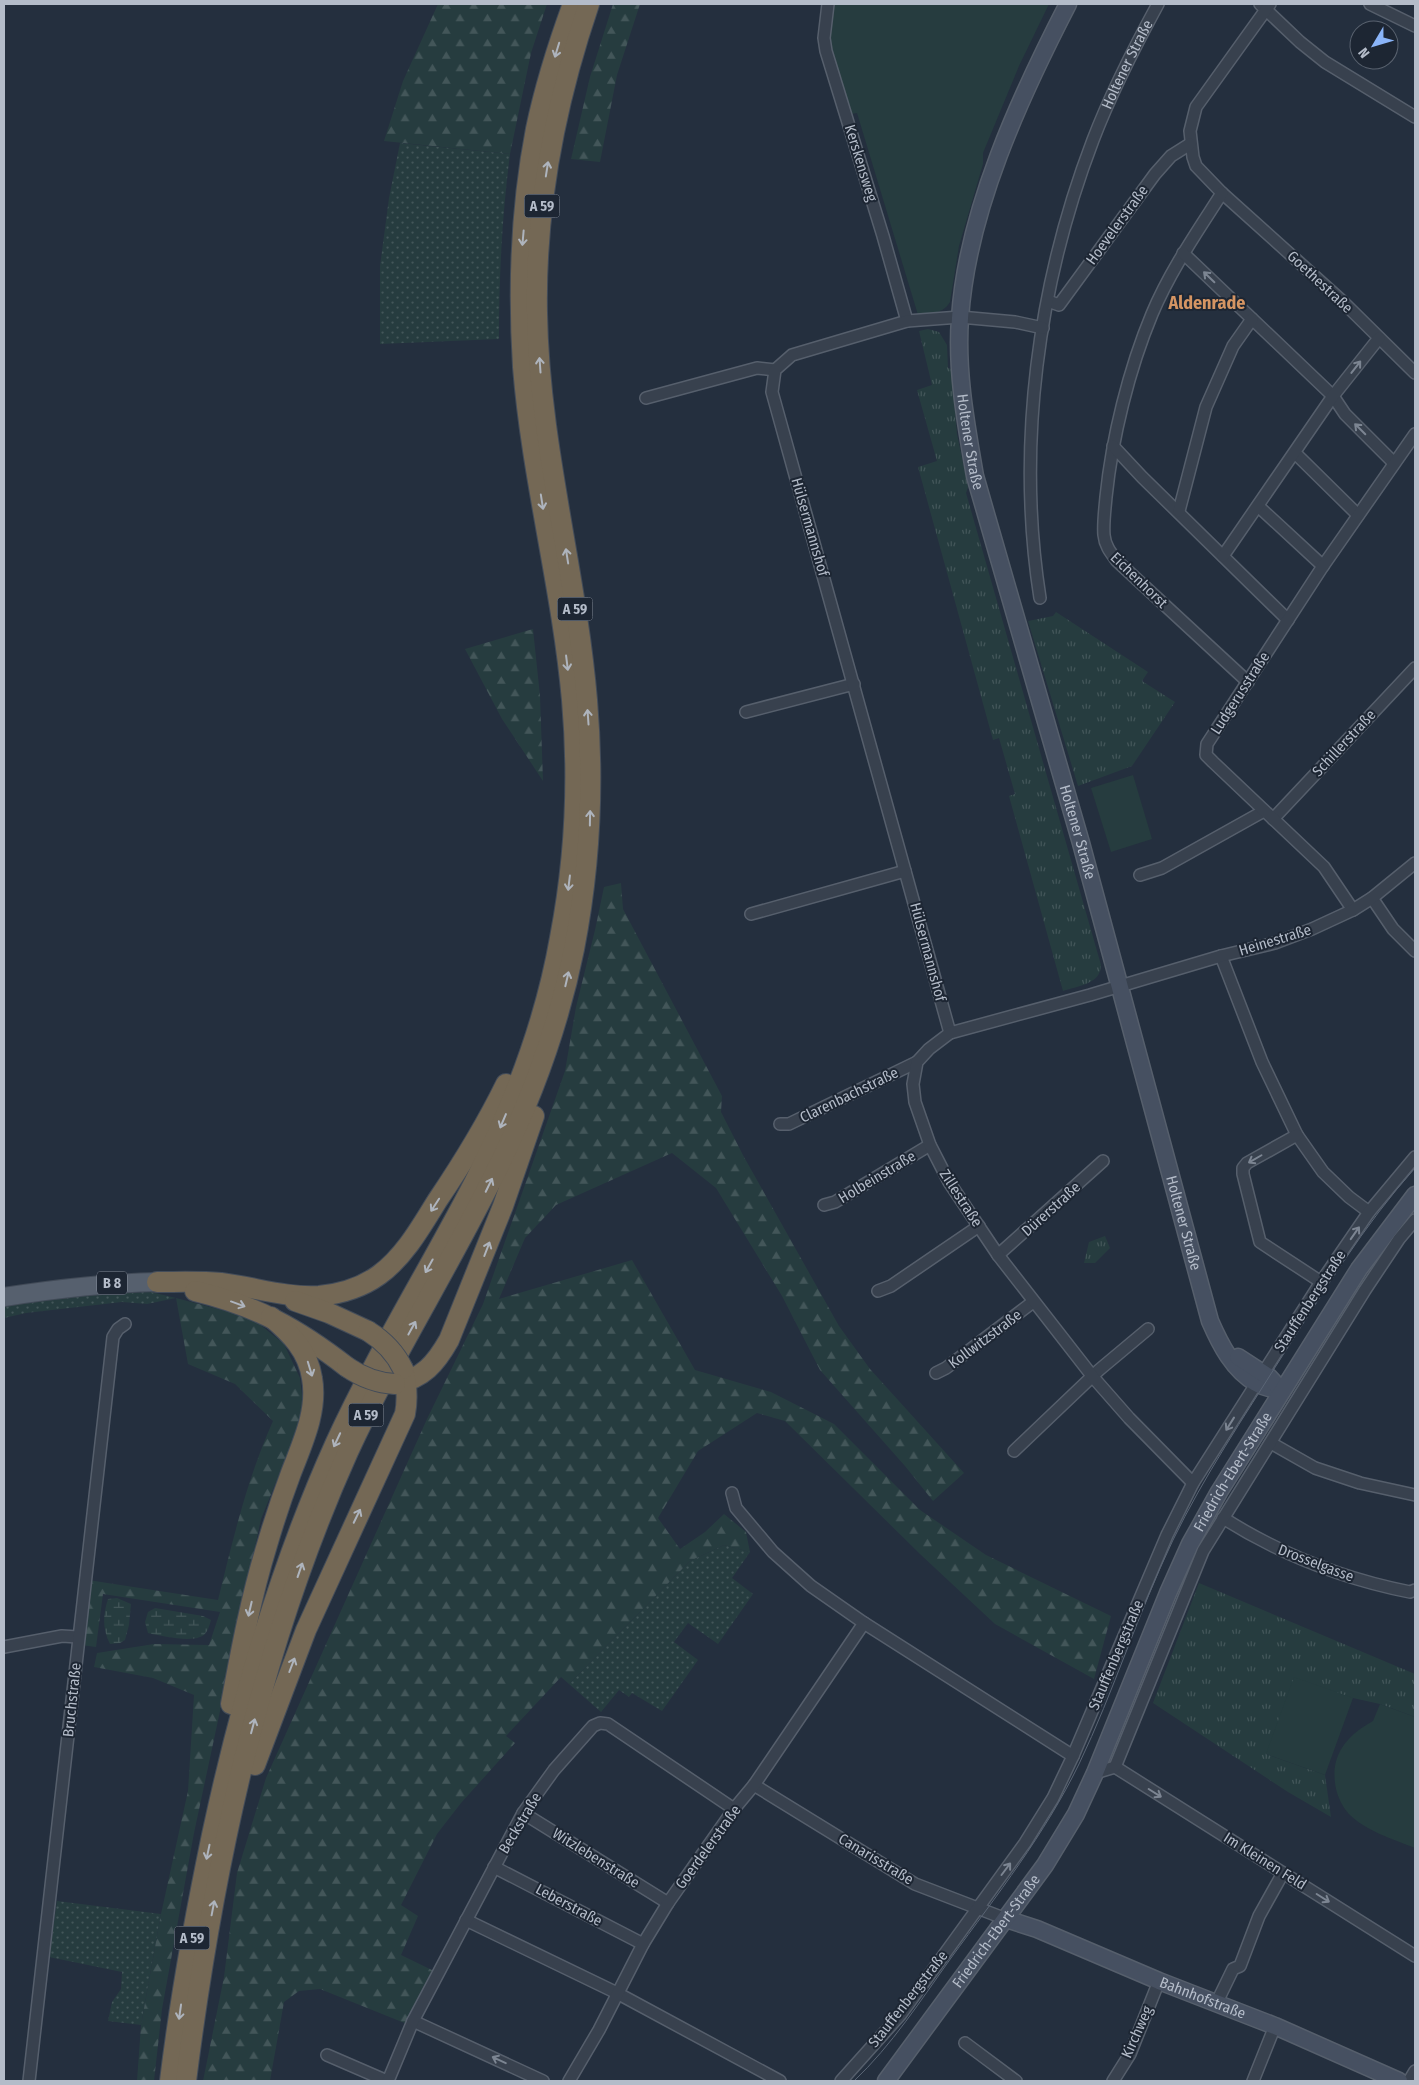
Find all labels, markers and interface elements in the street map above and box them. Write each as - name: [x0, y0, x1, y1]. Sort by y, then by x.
- street label: Holtener Straße: [1098, 17, 1157, 112]
- north arrow: [1349, 20, 1399, 70]
- one-way arrow: [552, 42, 561, 57]
- text: N: [1355, 44, 1373, 61]
- street label: Kerskensweg: [841, 122, 881, 204]
- one-way arrow: [542, 161, 552, 177]
- street label: Hoevelerstraße: [1082, 182, 1152, 268]
- road number: A 59: [524, 195, 560, 218]
- one-way arrow: [519, 230, 528, 246]
- street label: Goethestraße: [1284, 247, 1356, 317]
- one-way arrow: [1203, 271, 1215, 283]
- district label: Aldenrade: [1168, 292, 1245, 314]
- one-way arrow: [535, 358, 545, 374]
- one-way arrow: [1351, 361, 1362, 374]
- street label: Holtener Straße: [953, 393, 988, 492]
- one-way arrow: [1354, 422, 1366, 435]
- street label: Hülsermannshof: [787, 476, 833, 580]
- one-way arrow: [538, 494, 548, 510]
- one-way arrow: [561, 548, 571, 564]
- street label: Eichenhorst: [1107, 548, 1171, 612]
- road number: A 59: [558, 598, 592, 620]
- street label: Ludgerusstraße: [1207, 648, 1273, 738]
- one-way arrow: [562, 655, 572, 671]
- street label: Schillerstraße: [1309, 706, 1379, 780]
- one-way arrow: [584, 709, 593, 725]
- street label: Holtener Straße: [1056, 783, 1099, 881]
- one-way arrow: [585, 810, 595, 826]
- one-way arrow: [564, 875, 574, 891]
- street label: Hülsermannshof: [906, 901, 950, 1005]
- street label: Heinestraße: [1237, 921, 1313, 959]
- one-way arrow: [563, 971, 572, 987]
- street label: Clarenbachstraße: [797, 1063, 901, 1127]
- one-way arrow: [498, 1113, 507, 1128]
- street label: Holbeinstraße: [835, 1147, 919, 1207]
- one-way arrow: [1248, 1154, 1262, 1164]
- street label: Zillestraße: [936, 1166, 986, 1230]
- street label: Holtener Straße: [1162, 1174, 1205, 1272]
- one-way arrow: [485, 1178, 495, 1193]
- street label: Dürerstraße: [1018, 1178, 1084, 1240]
- one-way arrow: [429, 1198, 439, 1212]
- one-way arrow: [1350, 1226, 1360, 1240]
- one-way arrow: [483, 1242, 492, 1258]
- street label: Stauffenbergstraße: [1270, 1247, 1350, 1355]
- one-way arrow: [424, 1258, 434, 1273]
- road number: B 8: [97, 1272, 127, 1295]
- one-way arrow: [230, 1300, 245, 1309]
- street label: Kollwitzstraße: [945, 1306, 1025, 1372]
- one-way arrow: [407, 1320, 417, 1335]
- one-way arrow: [305, 1361, 315, 1377]
- road number: A 59: [348, 1404, 384, 1426]
- street label: Friedrich-Ebert-Straße: [1190, 1409, 1276, 1535]
- one-way arrow: [1224, 1417, 1234, 1431]
- one-way arrow: [332, 1432, 341, 1447]
- one-way arrow: [353, 1509, 362, 1524]
- street label: Drosselgasse: [1276, 1540, 1356, 1586]
- one-way arrow: [296, 1563, 305, 1579]
- street label: Stauffenbergstraße: [1085, 1597, 1147, 1713]
- one-way arrow: [245, 1600, 254, 1616]
- one-way arrow: [288, 1658, 298, 1673]
- street label: Bruchstraße: [59, 1662, 85, 1738]
- one-way arrow: [249, 1718, 259, 1734]
- street label: Beckstraße: [495, 1789, 545, 1857]
- one-way arrow: [1148, 1789, 1162, 1799]
- street label: Goerdelerstraße: [672, 1802, 744, 1892]
- street label: Witzlebenstraße: [549, 1824, 643, 1892]
- street label: Im Kleinen Feld: [1220, 1828, 1310, 1894]
- street label: Canarisstraße: [835, 1830, 917, 1888]
- one-way arrow: [203, 1844, 212, 1860]
- one-way arrow: [1000, 1863, 1011, 1876]
- street label: Friedrich-Ebert-Straße: [949, 1871, 1044, 1991]
- street label: Leberstraße: [533, 1880, 605, 1930]
- one-way arrow: [1316, 1893, 1330, 1903]
- one-way arrow: [208, 1901, 218, 1917]
- road number: A 59: [174, 1926, 210, 1950]
- street label: Stauffenbergstraße: [865, 1947, 951, 2051]
- street label: Bahnhofstraße: [1157, 1973, 1248, 2023]
- street label: Kirchweg: [1118, 2003, 1156, 2061]
- one-way arrow: [174, 2004, 184, 2020]
- one-way arrow: [492, 2055, 507, 2064]

